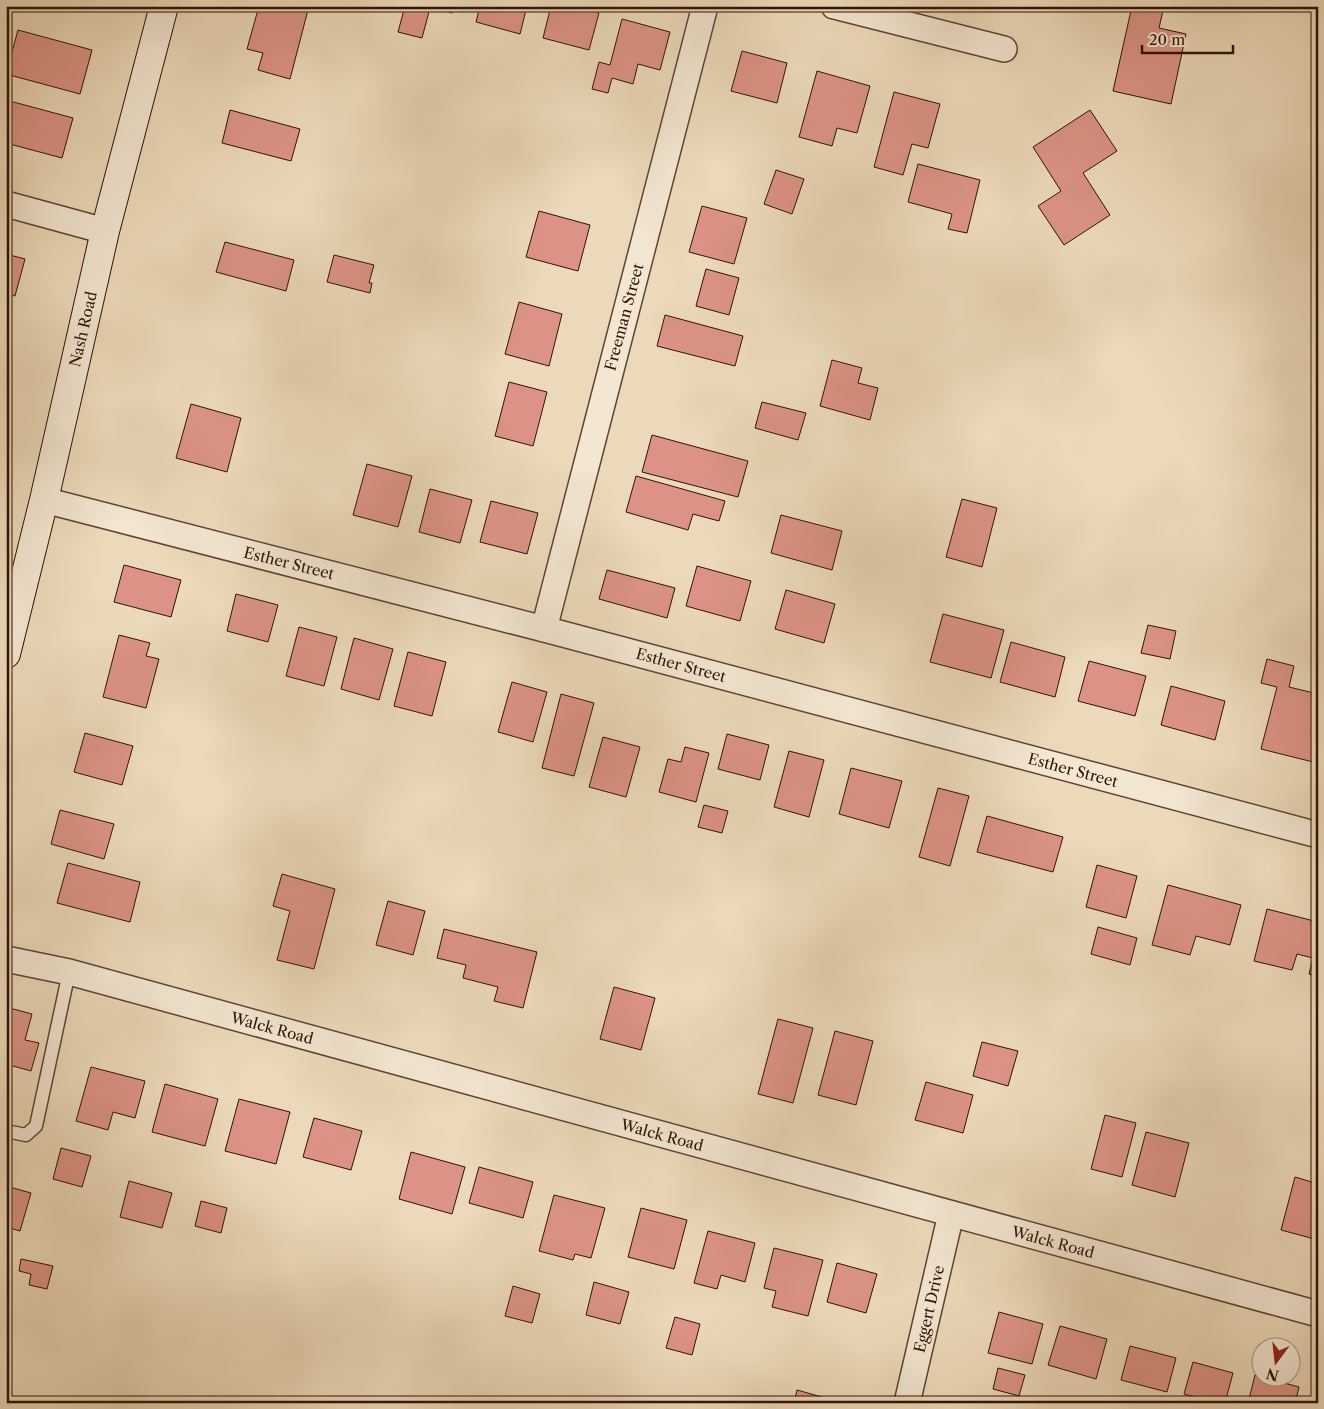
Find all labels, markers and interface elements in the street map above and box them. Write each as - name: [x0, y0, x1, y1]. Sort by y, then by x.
- scale bar: [1142, 22, 1233, 54]
- text: 20 m: [1149, 30, 1185, 49]
- street label: Freeman Street: [601, 261, 648, 373]
- street label: Nash Road: [65, 289, 101, 369]
- street label: Esther Street: [242, 543, 337, 584]
- street label: Esther Street: [634, 644, 729, 686]
- street label: Esther Street: [1026, 749, 1121, 791]
- street label: Walck Road: [228, 1008, 315, 1048]
- street label: Walck Road: [618, 1115, 705, 1155]
- street label: Walck Road: [1009, 1222, 1096, 1262]
- street label: Eggert Drive: [910, 1264, 948, 1354]
- north arrow: [1252, 1336, 1302, 1386]
- text: N: [1264, 1364, 1281, 1385]

